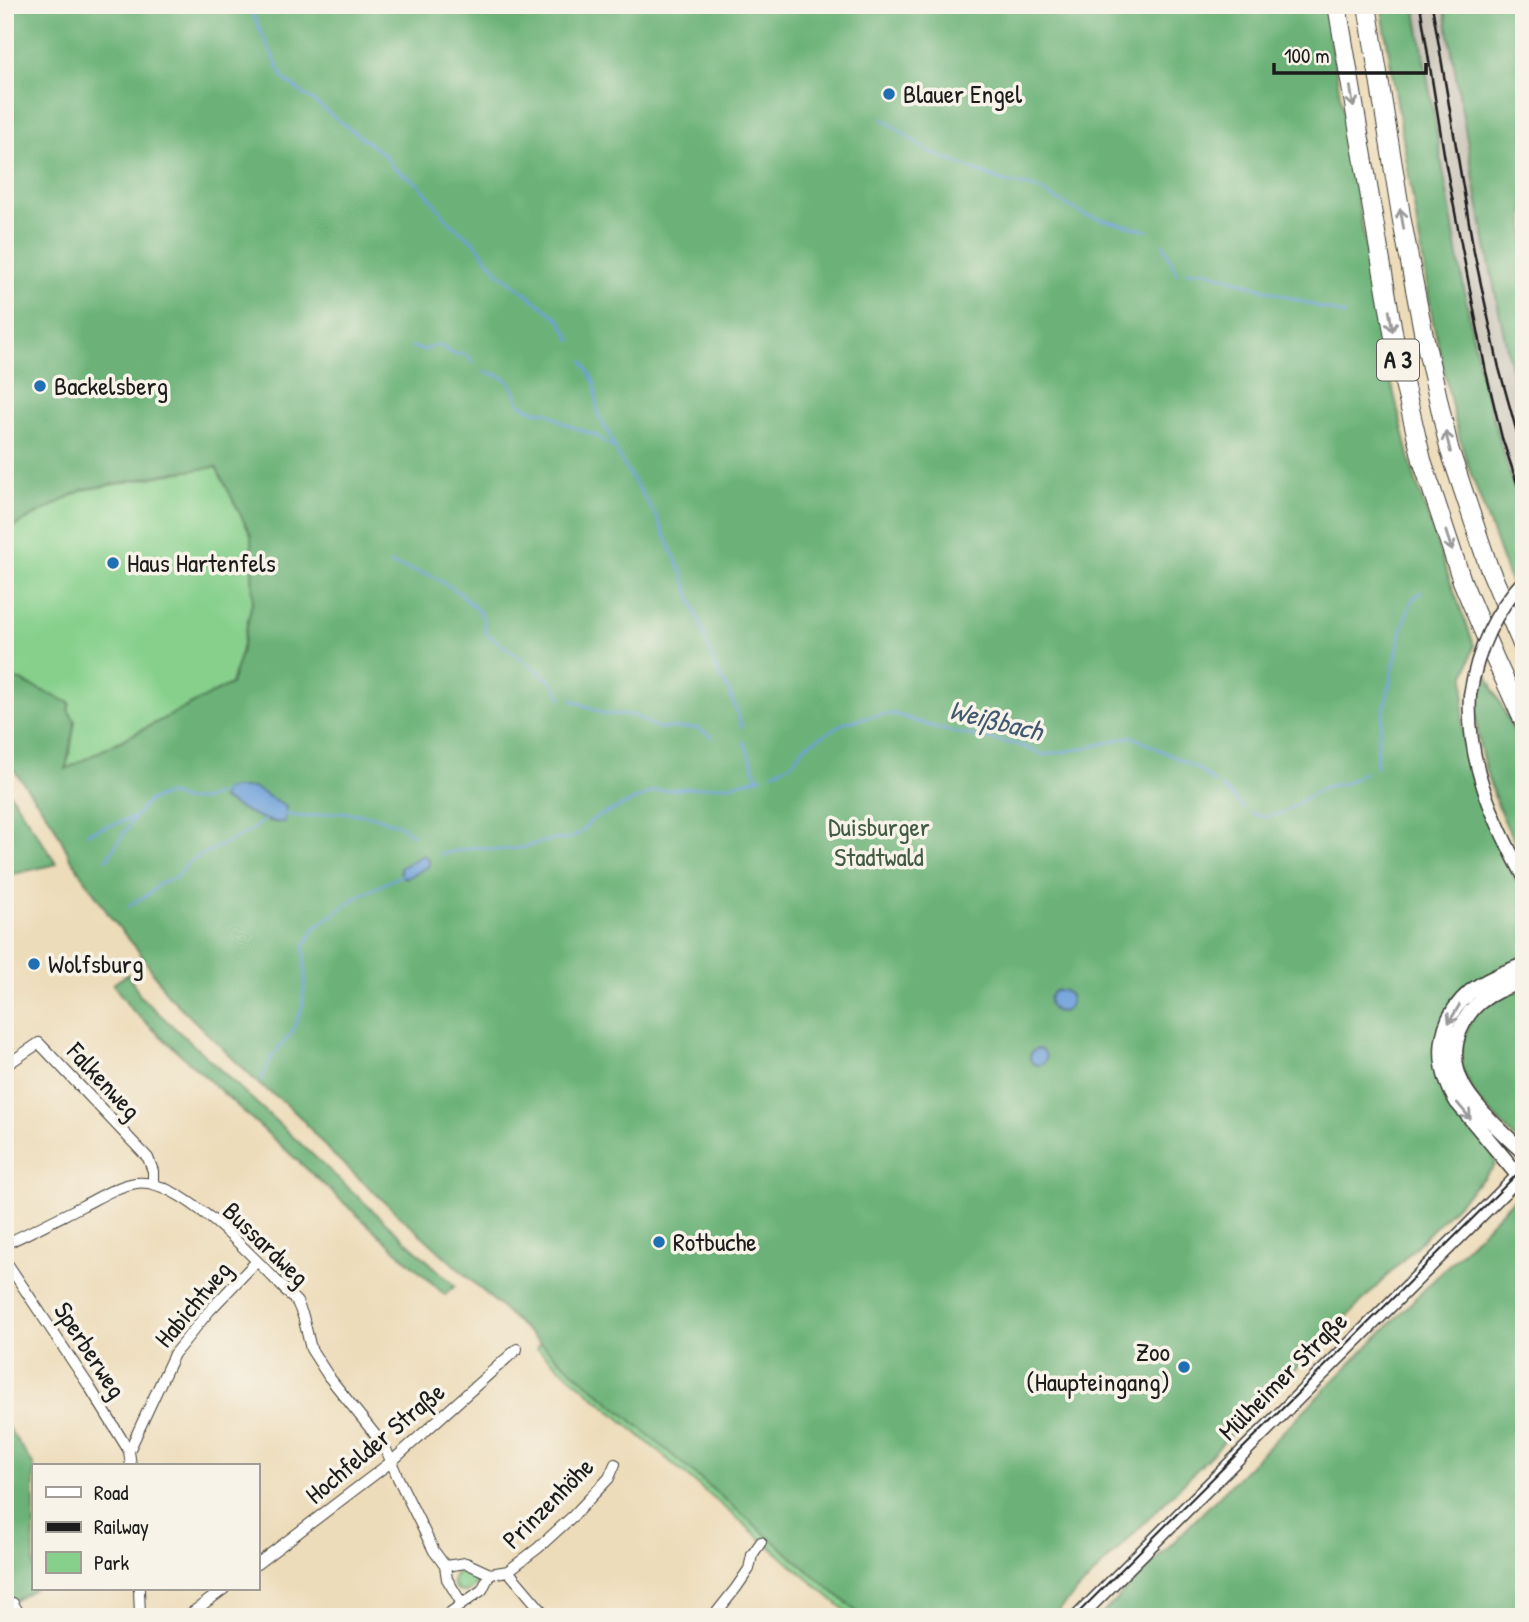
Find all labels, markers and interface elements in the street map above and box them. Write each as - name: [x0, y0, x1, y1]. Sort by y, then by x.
- scale bar: [1274, 32, 1426, 76]
- text: 100 m: [1284, 41, 1330, 70]
- place label: Blauer Engel: [903, 76, 1022, 111]
- one-way arrow: [1346, 85, 1359, 108]
- marker: Blauer Engel: [881, 86, 897, 102]
- one-way arrow: [1395, 208, 1408, 231]
- one-way arrow: [1385, 309, 1398, 332]
- road number: A 3: [1377, 340, 1419, 380]
- place label: Backelsberg: [54, 368, 168, 403]
- marker: Backelsberg: [32, 378, 48, 394]
- one-way arrow: [1441, 431, 1454, 454]
- one-way arrow: [1444, 529, 1456, 551]
- place label: Haus Hartenfels: [127, 545, 276, 580]
- marker: Haus Hartenfels: [105, 555, 121, 571]
- water label: Weißbach: [945, 690, 1049, 750]
- park label: Duisburger Stadtwald: [828, 809, 930, 874]
- place label: Wolfsburg: [48, 946, 143, 981]
- marker: Wolfsburg: [26, 956, 42, 972]
- one-way arrow: [1447, 1003, 1461, 1023]
- street label: Falkenweg: [59, 1034, 149, 1127]
- one-way arrow: [1456, 1101, 1472, 1119]
- street label: Bussardweg: [215, 1194, 317, 1294]
- place label: Rotbuche: [673, 1224, 757, 1259]
- marker: Rotbuche: [651, 1234, 667, 1250]
- street label: Habichtweg: [146, 1253, 239, 1354]
- street label: Sperberweg: [46, 1295, 135, 1405]
- street label: Mülheimer Straße: [1210, 1303, 1355, 1448]
- place label: Zoo (Haupteingang): [1026, 1334, 1170, 1399]
- marker: Zoo (Haupteingang): [1176, 1359, 1192, 1375]
- street label: Hochfelder Straße: [298, 1374, 452, 1511]
- street label: Prinzenhöhe: [494, 1449, 601, 1556]
- legend: [32, 1464, 259, 1590]
- text: Road: [94, 1478, 128, 1507]
- text: Railway: [94, 1512, 149, 1541]
- text: Park: [94, 1548, 129, 1577]

